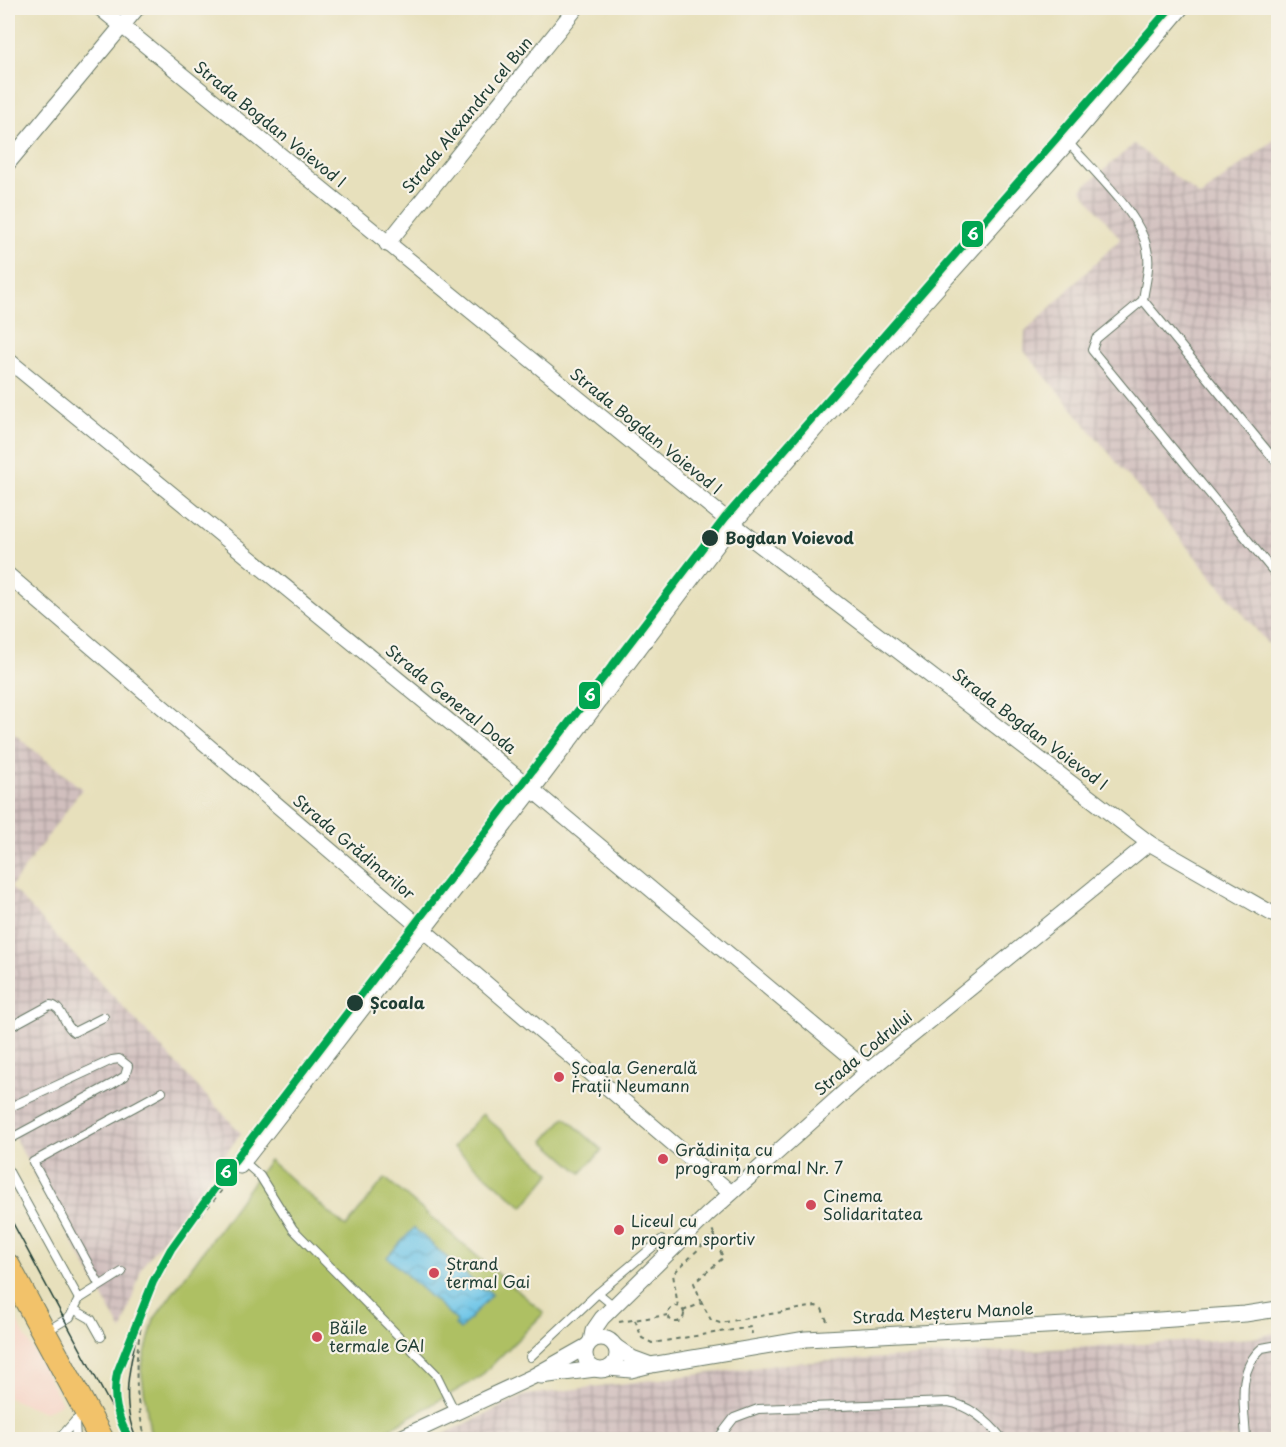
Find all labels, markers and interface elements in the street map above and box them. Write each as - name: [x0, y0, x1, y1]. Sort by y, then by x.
- street label: Strada Alexandru cel Bun: [395, 31, 537, 198]
- street label: Strada Bogdan Voievod I: [189, 54, 352, 192]
- line badge: 6: [961, 220, 984, 248]
- text: 6: [967, 221, 979, 245]
- street label: Strada Bogdan Voievod I: [565, 361, 728, 499]
- place label: Bogdan Voievod: [725, 525, 854, 549]
- marker: Bogdan Voievod: [700, 528, 720, 548]
- street label: Strada General Doda: [381, 638, 522, 759]
- street label: Strada Bogdan Voievod I: [948, 662, 1114, 795]
- line badge: 6: [578, 681, 601, 710]
- text: 6: [584, 682, 596, 706]
- street label: Strada Grădinarilor: [288, 788, 421, 905]
- place label: Școala: [370, 990, 425, 1014]
- marker: Școala: [345, 993, 365, 1013]
- street label: Strada Codrului: [808, 1004, 917, 1101]
- place label: Școala Generală Frații Neumann: [571, 1055, 697, 1097]
- marker: Școala Generală Frații Neumann: [552, 1070, 566, 1084]
- place label: Grădinița cu program normal Nr. 7: [675, 1137, 843, 1179]
- marker: Grădinița cu program normal Nr. 7: [656, 1152, 670, 1166]
- line badge: 6: [215, 1158, 238, 1187]
- text: 6: [220, 1159, 232, 1183]
- place label: Cinema Solidaritatea: [823, 1183, 922, 1225]
- marker: Cinema Solidaritatea: [804, 1198, 818, 1212]
- place label: Liceul cu program sportiv: [631, 1208, 755, 1250]
- marker: Liceul cu program sportiv: [612, 1223, 626, 1237]
- place label: Ștrand termal Gai: [446, 1251, 530, 1293]
- marker: Ștrand termal Gai: [427, 1266, 441, 1280]
- street label: Strada Meșteru Manole: [852, 1295, 1034, 1329]
- place label: Băile termale GAI: [329, 1315, 425, 1357]
- marker: Băile termale GAI: [310, 1330, 324, 1344]

